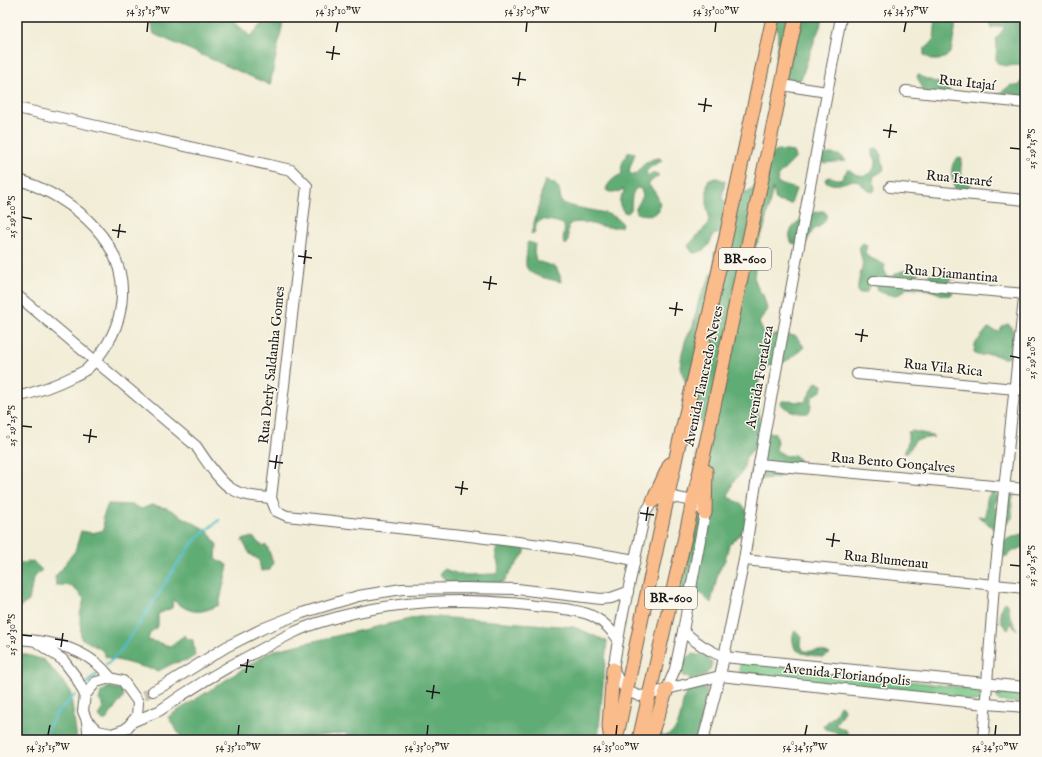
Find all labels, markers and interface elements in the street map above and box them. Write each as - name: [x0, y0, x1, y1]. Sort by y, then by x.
- text: 54°35'15"W: [126, 5, 170, 18]
- text: 54°35'10"W: [316, 5, 361, 18]
- text: 54°35'05"W: [505, 5, 550, 18]
- text: 54°35'00"W: [693, 5, 740, 18]
- text: 54°34'55"W: [884, 5, 929, 18]
- street label: Rua Itajaí: [938, 71, 997, 95]
- text: 25°29'15"S: [1026, 129, 1039, 169]
- street label: Rua Itararé: [925, 167, 994, 191]
- text: 25°29'20"S: [6, 196, 19, 238]
- road number: BR-600: [719, 248, 771, 270]
- street label: Rua Diamantina: [903, 261, 1000, 287]
- street label: Rua Derly Saldanha Gomes: [255, 285, 289, 445]
- street label: Avenida Tancredo Neves: [680, 304, 728, 449]
- street label: Avenida Fortaleza: [742, 323, 778, 431]
- text: 25°29'20"S: [1026, 337, 1039, 379]
- street label: Rua Vila Rica: [903, 355, 984, 381]
- text: 25°29'25"S: [6, 405, 19, 447]
- street label: Rua Bento Gonçalves: [830, 449, 956, 477]
- text: 25°29'25"S: [1026, 545, 1039, 587]
- street label: Rua Blumenau: [843, 547, 929, 573]
- road number: BR-600: [645, 587, 697, 609]
- text: 25°29'30"S: [6, 614, 19, 656]
- street label: Avenida Florianópolis: [782, 659, 911, 691]
- text: 54°35'15"W: [26, 741, 70, 754]
- text: 54°35'10"W: [216, 741, 261, 754]
- text: 54°35'05"W: [405, 741, 450, 754]
- text: 54°35'00"W: [593, 741, 640, 754]
- text: 54°34'55"W: [783, 741, 828, 754]
- text: 54°34'50"W: [972, 741, 1018, 754]

